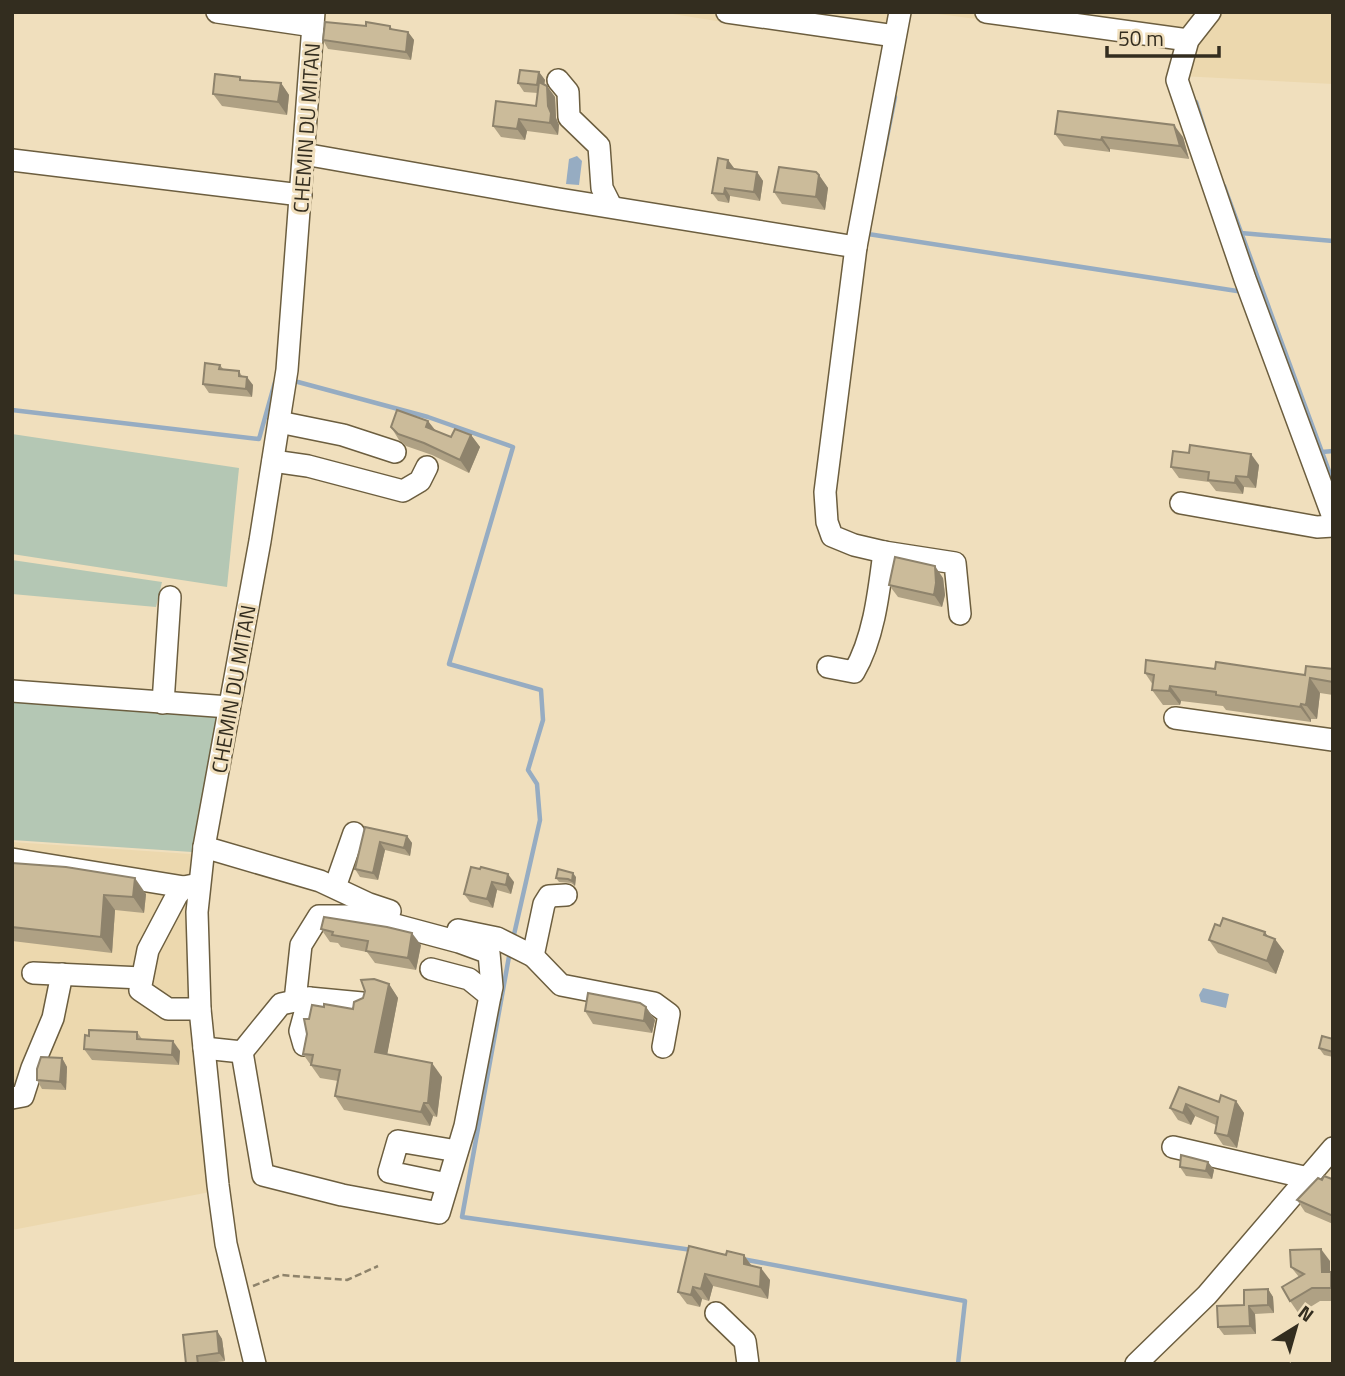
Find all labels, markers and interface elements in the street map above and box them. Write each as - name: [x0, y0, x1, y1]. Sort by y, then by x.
- scale bar: [1107, 14, 1219, 58]
- text: 50 m: [1118, 22, 1164, 54]
- street label: CHEMIN DU MITAN: [284, 42, 328, 214]
- street label: CHEMIN DU MITAN: [202, 602, 264, 776]
- north arrow: [1261, 1292, 1331, 1362]
- text: N: [1293, 1297, 1321, 1329]

